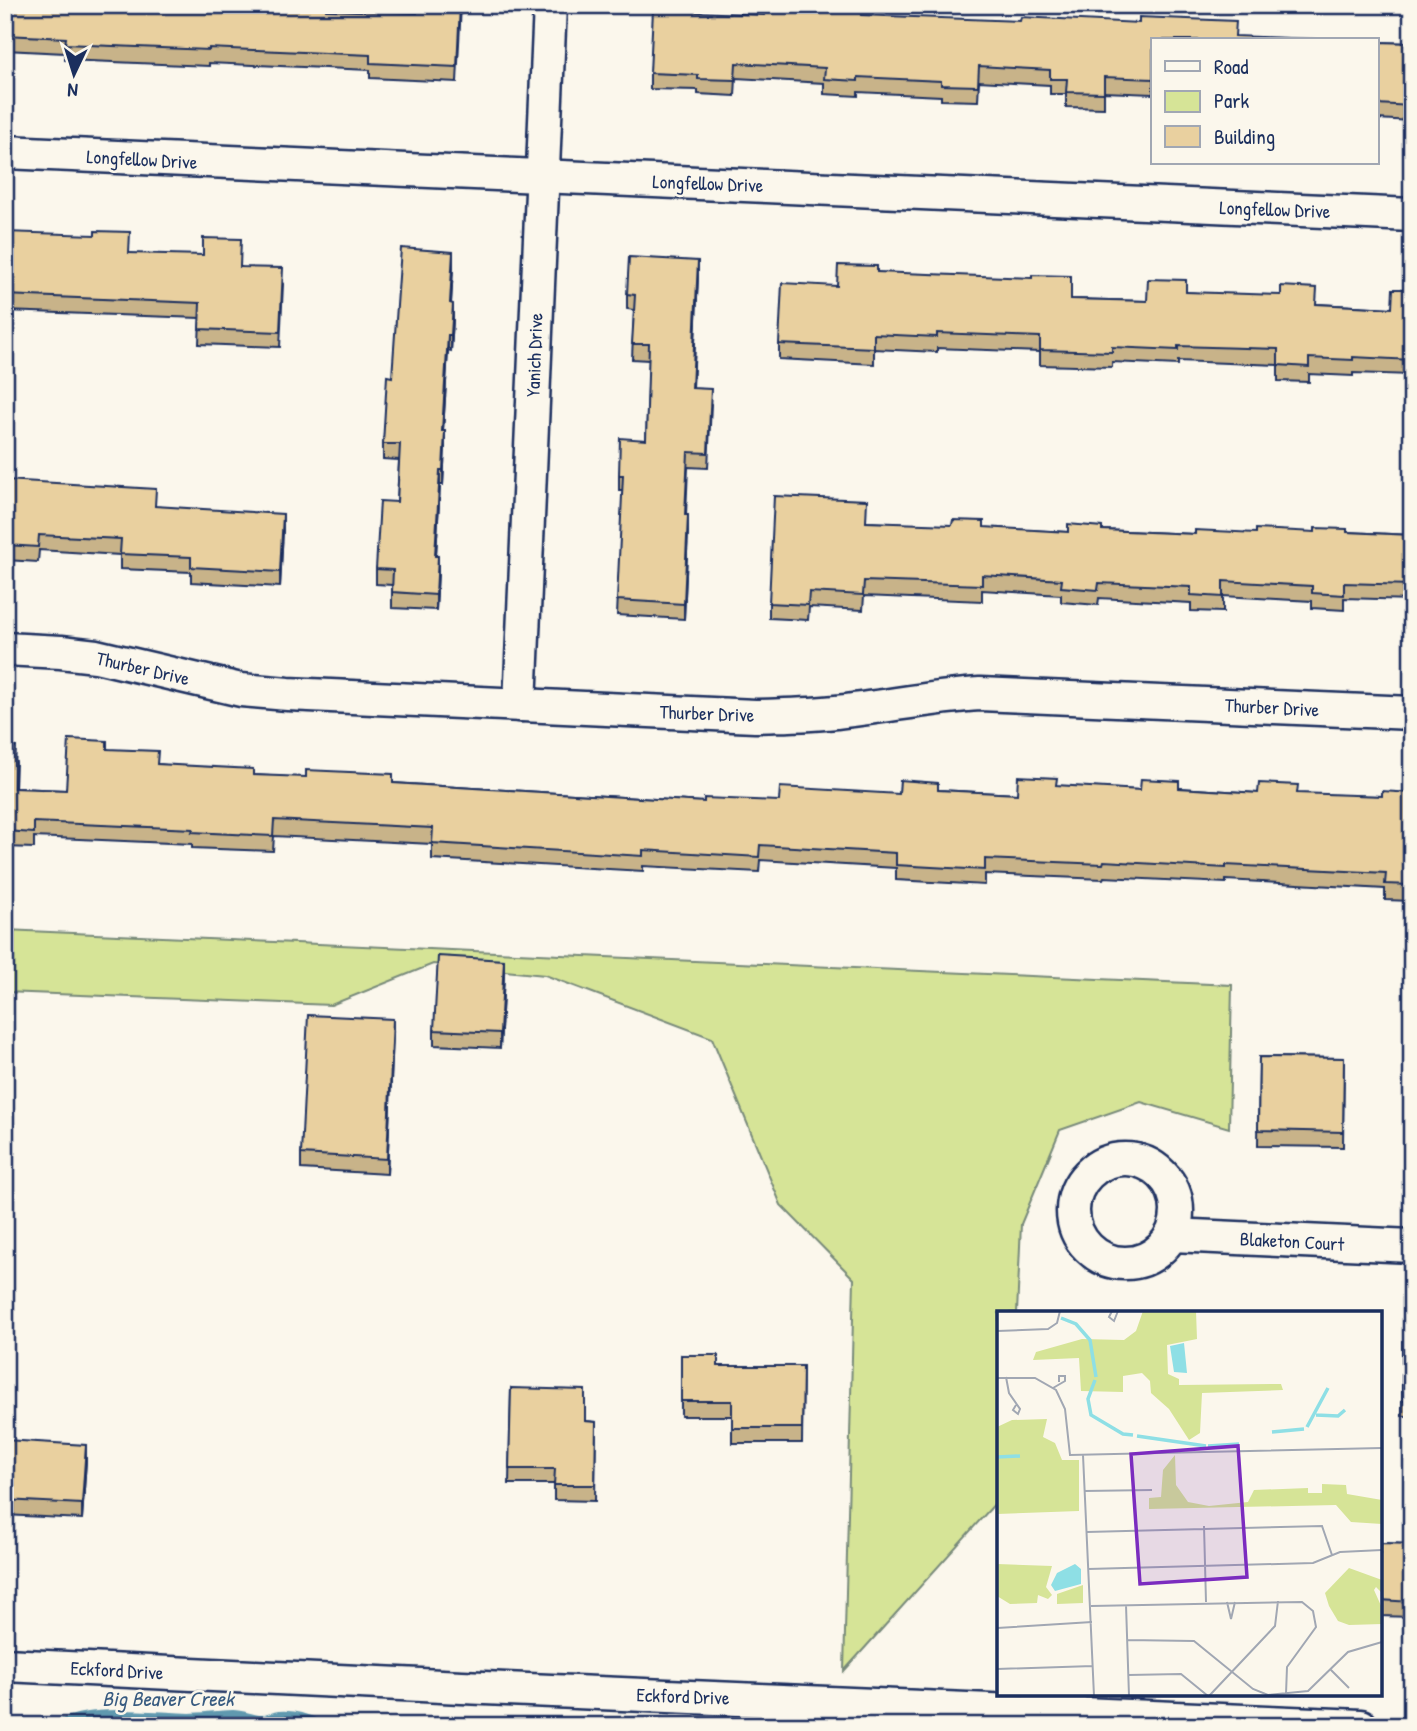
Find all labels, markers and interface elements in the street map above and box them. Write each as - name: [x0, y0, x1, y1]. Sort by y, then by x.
- north arrow: [38, 38, 108, 108]
- legend: [1151, 38, 1378, 164]
- text: Road: [1214, 52, 1248, 81]
- text: N: [67, 78, 79, 104]
- text: Park: [1214, 86, 1249, 115]
- text: Building: [1214, 122, 1275, 151]
- street label: Longfellow Drive: [86, 143, 198, 175]
- street label: Longfellow Drive: [652, 168, 764, 198]
- street label: Longfellow Drive: [1219, 194, 1331, 224]
- street label: Yanich Drive: [520, 312, 548, 398]
- street label: Thurber Drive: [94, 645, 192, 691]
- street label: Thurber Drive: [1224, 692, 1320, 722]
- street label: Thurber Drive: [659, 698, 755, 728]
- street label: Blaketon Court: [1239, 1225, 1345, 1257]
- inset map: [997, 1311, 1382, 1696]
- street label: Eckford Drive: [70, 1655, 165, 1685]
- street label: Eckford Drive: [636, 1681, 730, 1711]
- water label: Big Beaver Creek: [102, 1684, 236, 1713]

